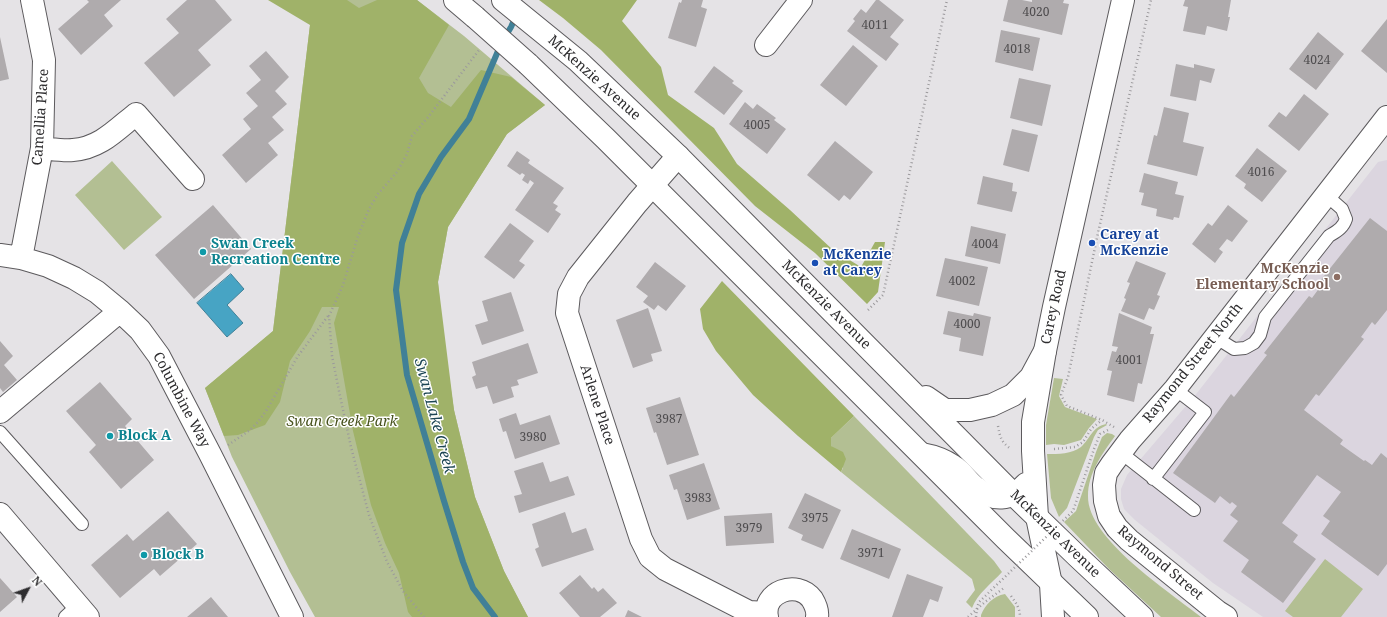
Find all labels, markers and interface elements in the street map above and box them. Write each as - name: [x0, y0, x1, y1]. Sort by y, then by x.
- house number: 4020: [1023, 6, 1049, 20]
- house number: 4011: [862, 19, 888, 33]
- street label: McKenzie Avenue: [544, 32, 644, 124]
- house number: 4018: [1004, 43, 1030, 57]
- house number: 4024: [1304, 54, 1330, 68]
- street label: Camellia Place: [29, 68, 53, 166]
- house number: 4005: [744, 119, 770, 133]
- house number: 4016: [1248, 166, 1274, 180]
- place label: Carey at McKenzie: [1100, 227, 1168, 260]
- place label: Swan Creek Recreation Centre: [211, 236, 340, 268]
- house number: 4004: [972, 238, 998, 252]
- marker: Carey at McKenzie: [1087, 238, 1097, 248]
- marker: Swan Creek Recreation Centre: [198, 247, 208, 257]
- place label: McKenzie at Carey: [823, 247, 891, 280]
- street label: McKenzie Avenue: [778, 257, 874, 353]
- marker: McKenzie at Carey: [810, 258, 820, 268]
- place label: McKenzie Elementary School: [1196, 261, 1329, 294]
- street label: Carey Road: [1038, 268, 1070, 346]
- marker: McKenzie Elementary School: [1332, 272, 1342, 282]
- house number: 4002: [949, 275, 975, 289]
- street label: Raymond Street North: [1140, 300, 1246, 426]
- house number: 4000: [954, 318, 980, 332]
- street label: Columbine Way: [149, 349, 213, 451]
- house number: 4001: [1116, 354, 1142, 368]
- water label: Swan Lake Creek: [410, 356, 458, 476]
- street label: Arlene Place: [576, 363, 618, 447]
- house number: 3987: [656, 413, 682, 427]
- park label: Swan Creek Park: [287, 414, 397, 430]
- place label: Block A: [118, 428, 171, 444]
- marker: Block A: [105, 431, 115, 441]
- house number: 3980: [520, 431, 546, 445]
- street label: McKenzie Avenue: [1006, 487, 1104, 581]
- house number: 3983: [685, 492, 711, 506]
- house number: 3975: [802, 512, 828, 526]
- house number: 3979: [736, 522, 762, 536]
- street label: Raymond Street: [1114, 522, 1206, 604]
- place label: Block B: [152, 547, 204, 563]
- house number: 3971: [858, 547, 884, 561]
- marker: Block B: [139, 550, 149, 560]
- north arrow: [8, 569, 48, 609]
- text: N: [29, 573, 46, 589]

